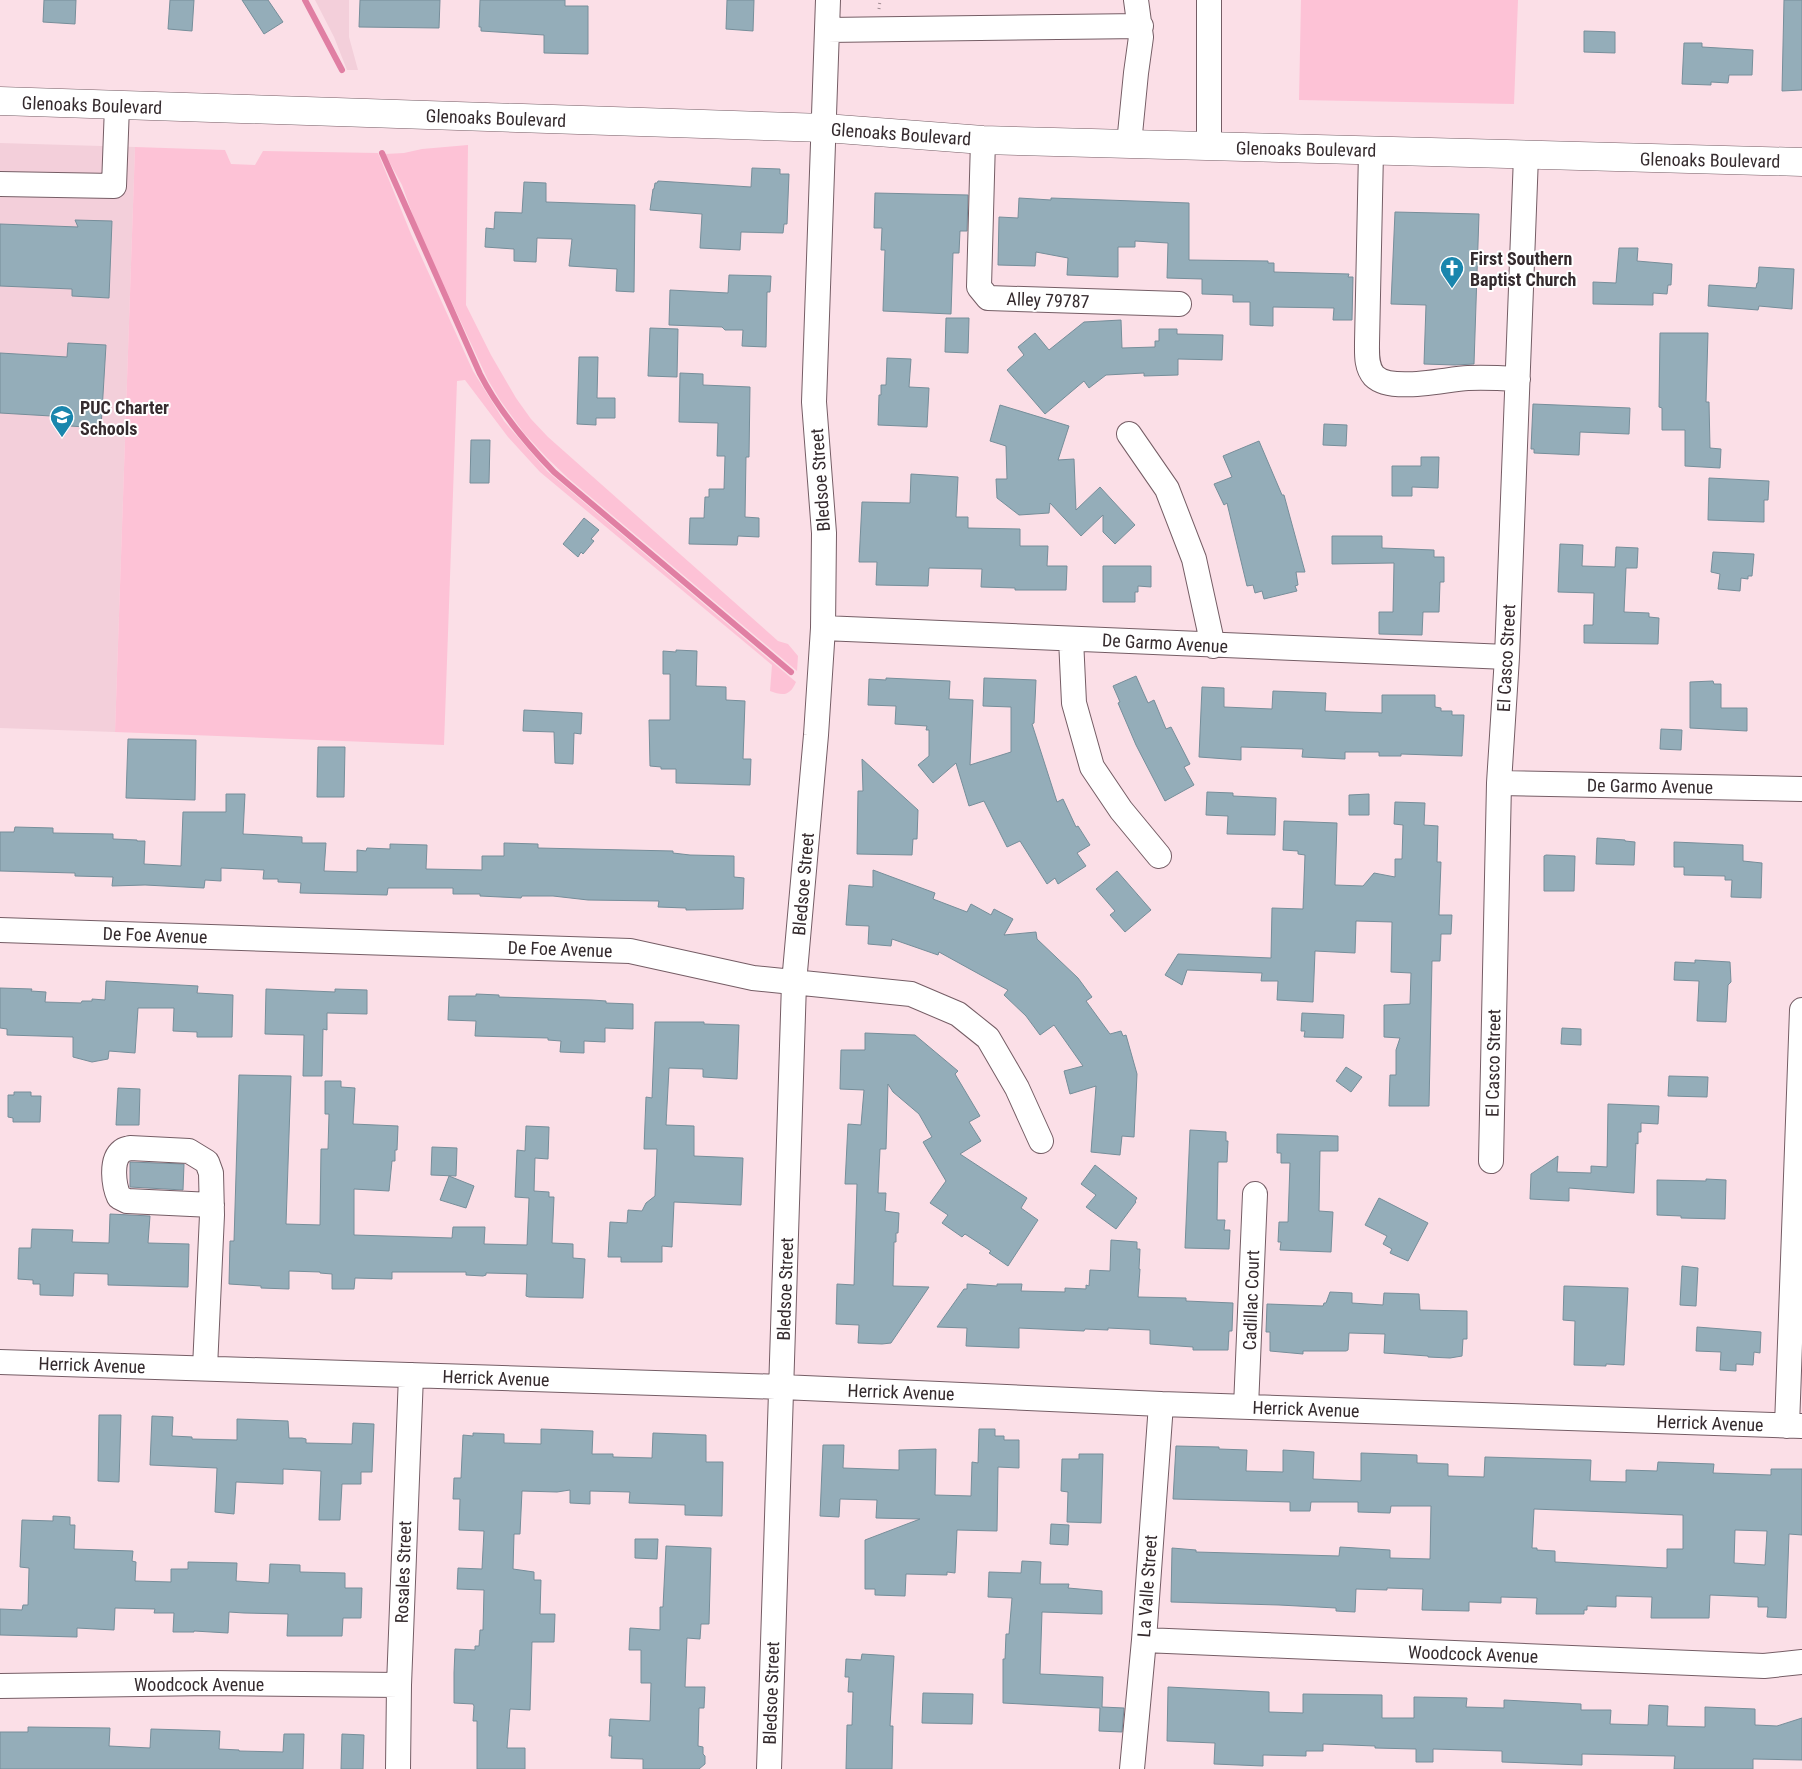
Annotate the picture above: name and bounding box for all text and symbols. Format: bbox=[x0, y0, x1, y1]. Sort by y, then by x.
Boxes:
street label: Glenoaks Boulevard bbox=[21, 92, 163, 118]
street label: Glenoaks Boulevard bbox=[425, 105, 567, 131]
street label: Glenoaks Boulevard bbox=[830, 119, 972, 149]
street label: Glenoaks Boulevard bbox=[1236, 137, 1376, 161]
street label: Glenoaks Boulevard bbox=[1640, 148, 1780, 172]
place label: First Southern Baptist Church bbox=[1470, 248, 1576, 290]
church icon: First Southern Baptist Church bbox=[1439, 255, 1465, 289]
street label: Alley 79787 bbox=[1006, 288, 1090, 312]
place label: PUC Charter Schools bbox=[80, 397, 169, 439]
school or university icon: PUC Charter Schools bbox=[49, 404, 75, 438]
street label: Bledsoe Street bbox=[806, 428, 834, 532]
street label: El Casco Street bbox=[1493, 604, 1519, 712]
street label: De Garmo Avenue bbox=[1101, 629, 1229, 657]
street label: De Garmo Avenue bbox=[1587, 774, 1713, 798]
street label: Bledsoe Street bbox=[788, 832, 818, 936]
street label: De Foe Avenue bbox=[102, 923, 208, 947]
street label: De Foe Avenue bbox=[507, 937, 613, 961]
street label: El Casco Street bbox=[1482, 1009, 1504, 1117]
street label: Bledsoe Street bbox=[773, 1237, 797, 1341]
street label: Cadillac Court bbox=[1239, 1249, 1263, 1351]
street label: Herrick Avenue bbox=[38, 1353, 146, 1377]
street label: Herrick Avenue bbox=[442, 1366, 550, 1390]
street label: Herrick Avenue bbox=[847, 1380, 955, 1404]
street label: Herrick Avenue bbox=[1252, 1397, 1360, 1421]
street label: Herrick Avenue bbox=[1656, 1411, 1764, 1435]
street label: Rosales Street bbox=[391, 1520, 415, 1624]
street label: La Valle Street bbox=[1133, 1534, 1161, 1638]
street label: Bledsoe Street bbox=[759, 1641, 783, 1745]
street label: Woodcock Avenue bbox=[1408, 1641, 1538, 1667]
street label: Woodcock Avenue bbox=[134, 1674, 264, 1695]

